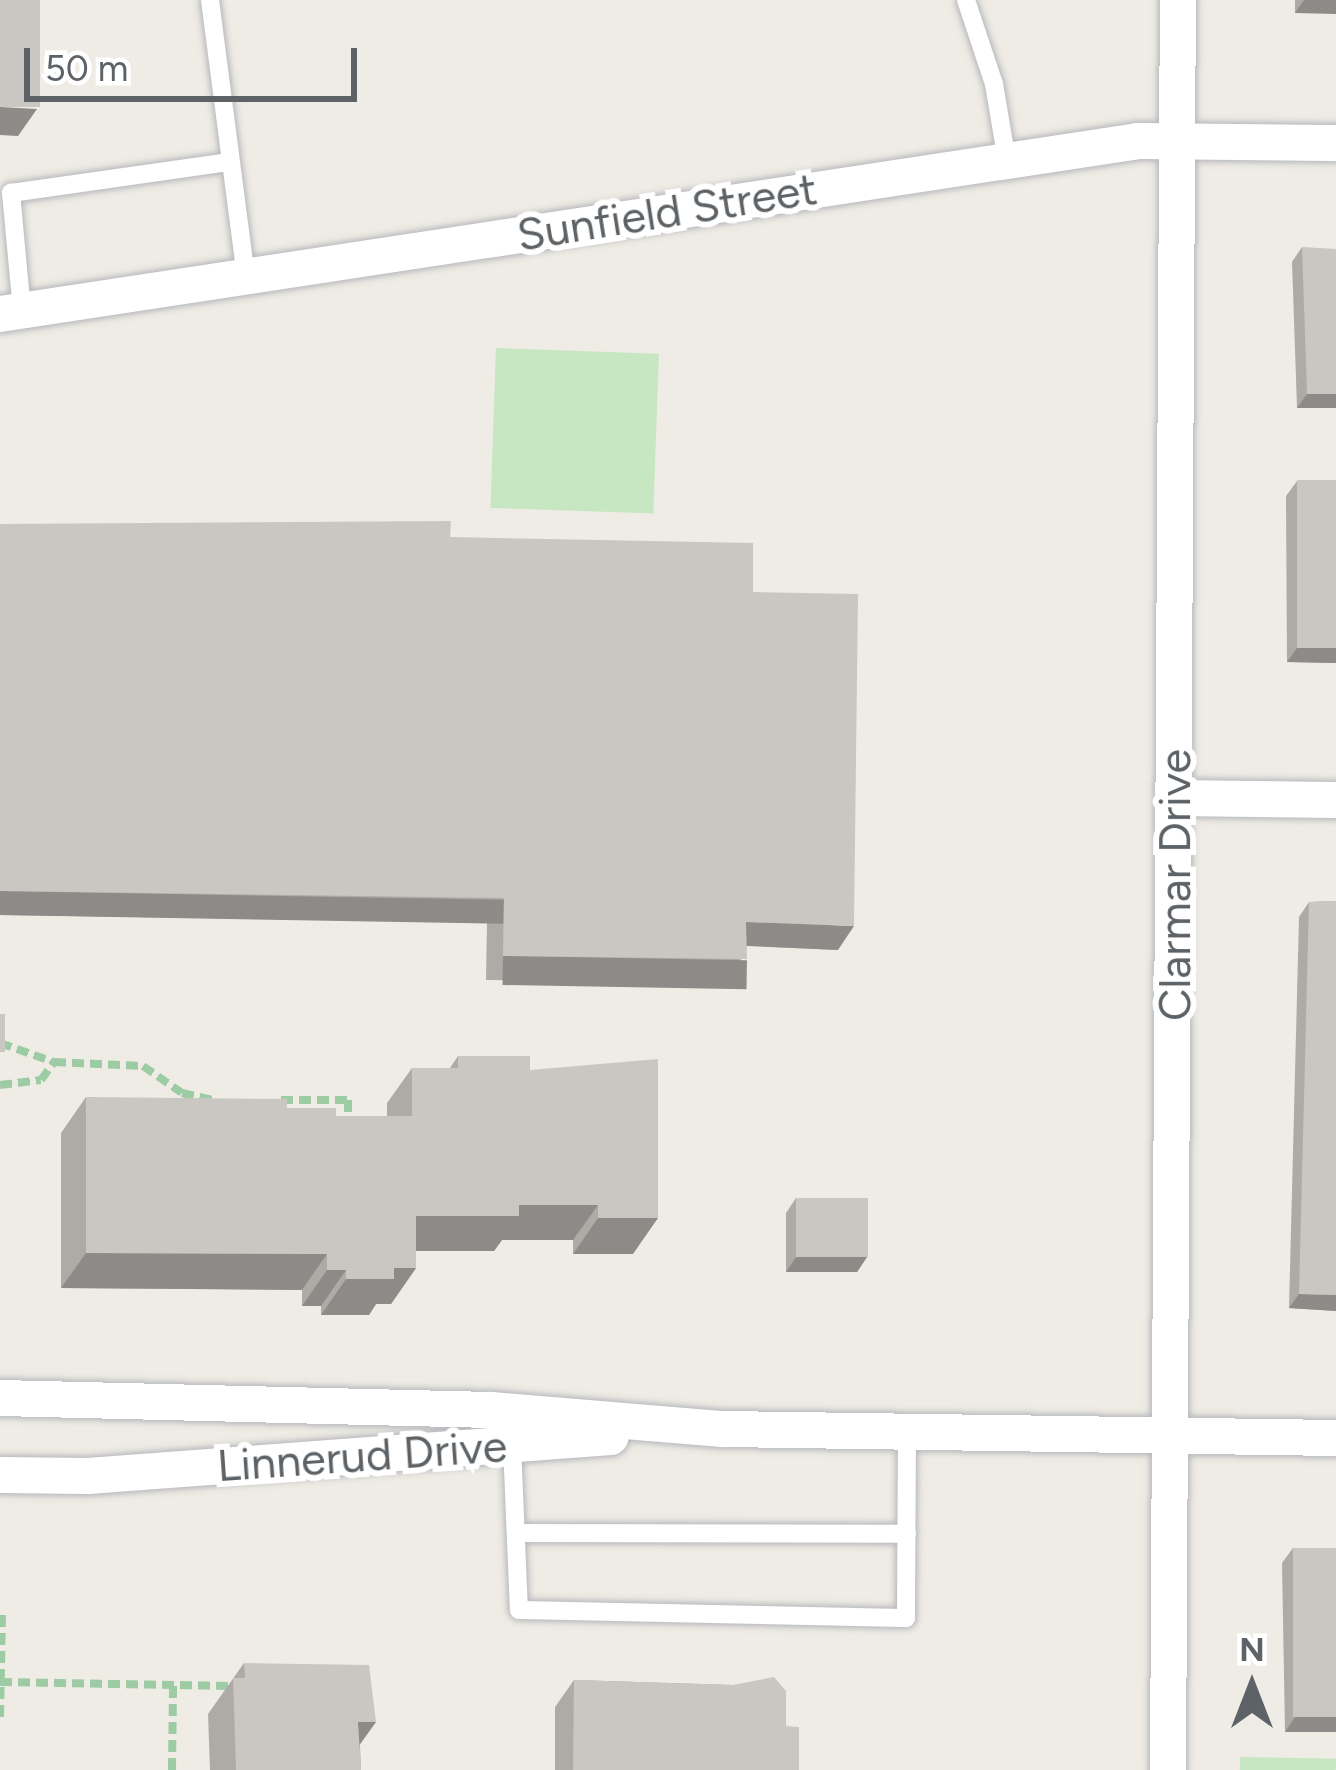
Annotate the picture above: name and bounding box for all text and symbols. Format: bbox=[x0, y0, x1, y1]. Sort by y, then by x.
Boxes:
scale bar bbox=[30, 24, 363, 98]
text: 50 m bbox=[45, 47, 128, 90]
street label: Sunfield Street bbox=[513, 162, 821, 262]
street label: Clarmar Drive bbox=[1148, 749, 1202, 1021]
street label: Linnerud Drive bbox=[215, 1419, 509, 1493]
north arrow bbox=[1192, 1626, 1312, 1746]
text: N bbox=[1239, 1630, 1265, 1669]

